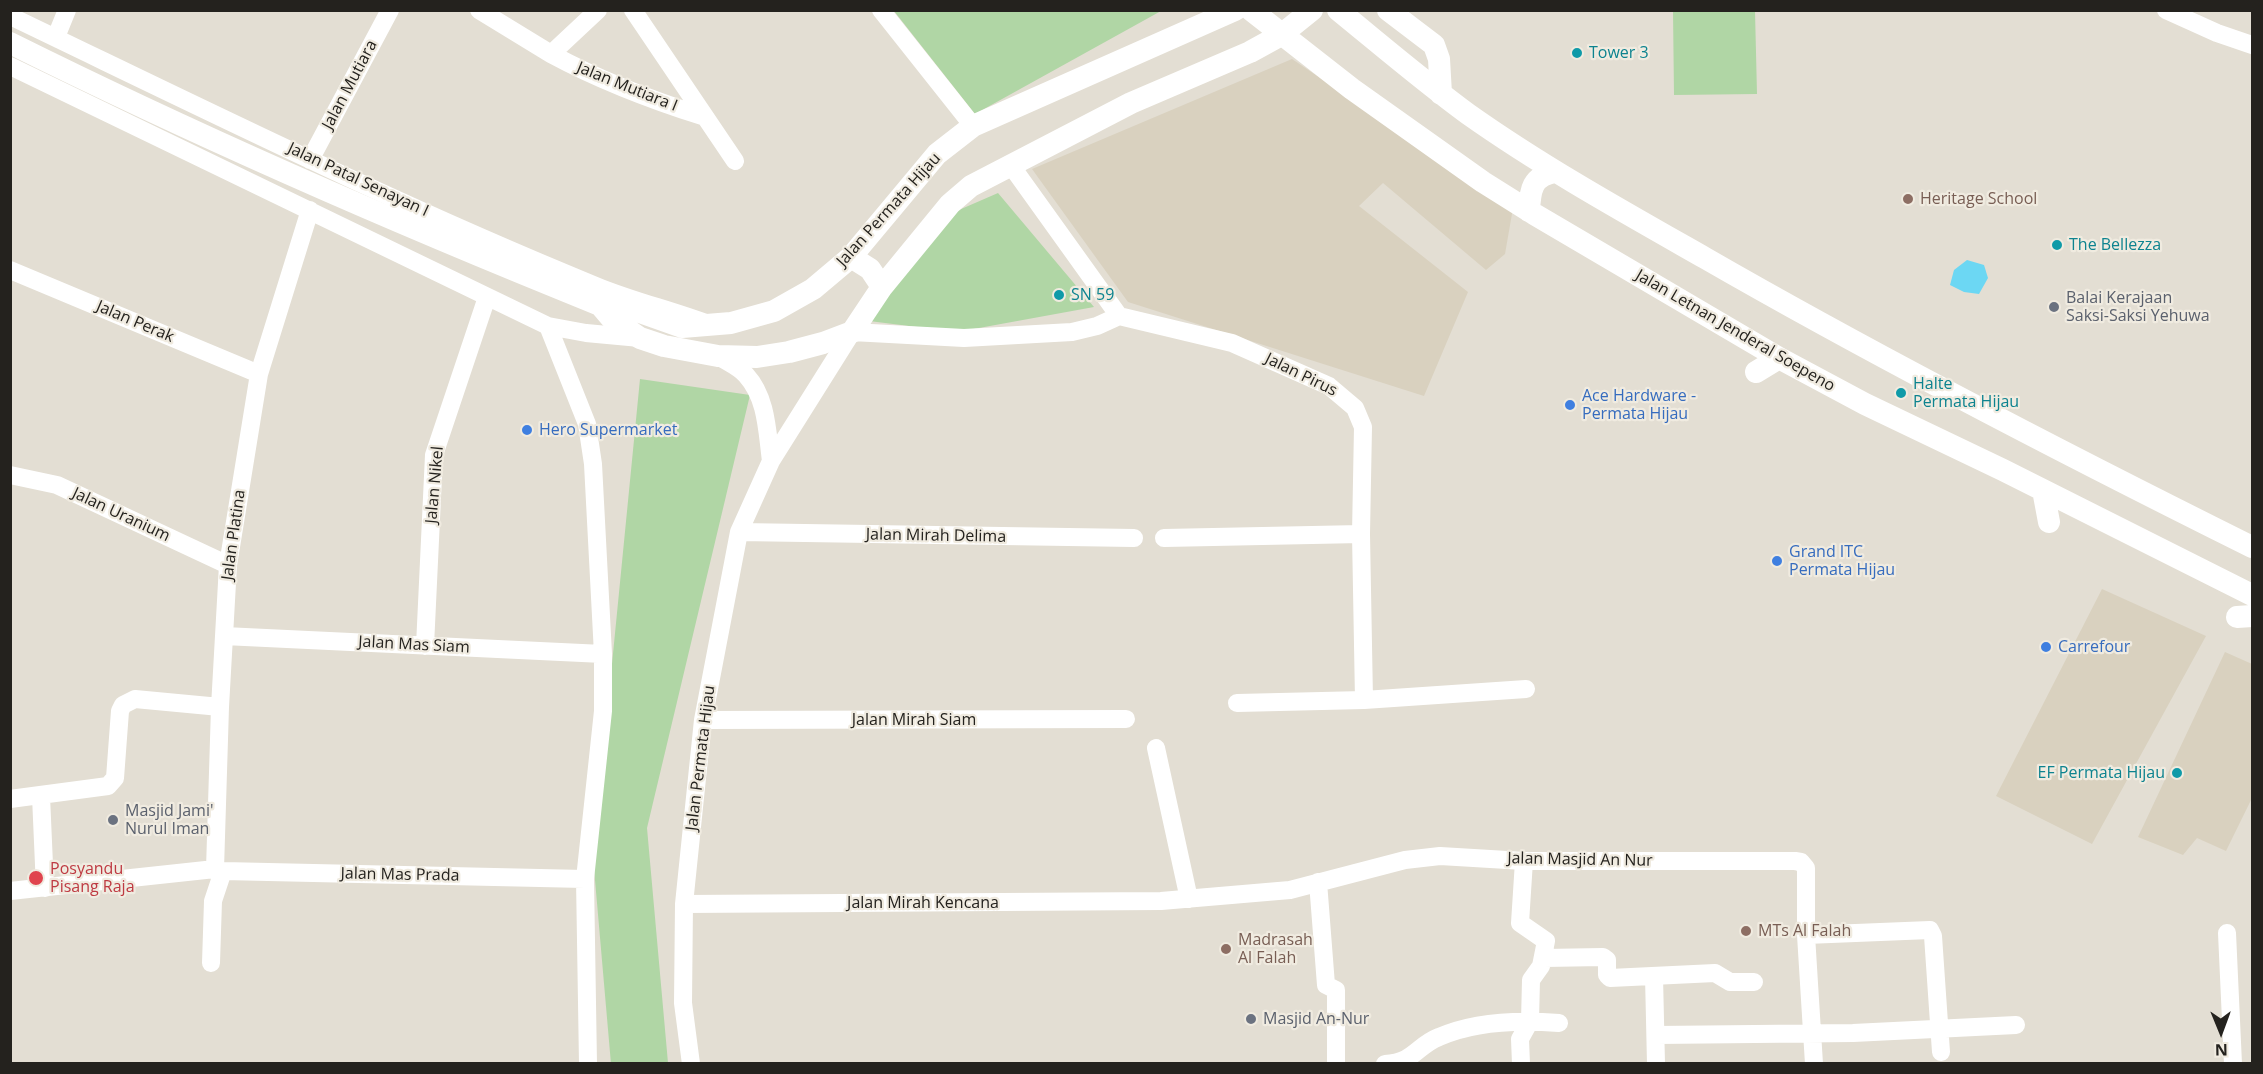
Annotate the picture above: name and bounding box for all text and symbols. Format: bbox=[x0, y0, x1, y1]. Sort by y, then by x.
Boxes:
street label: Jalan Mutiara bbox=[318, 37, 382, 133]
place label: Tower 3 bbox=[1589, 43, 1649, 63]
marker: Tower 3 bbox=[1570, 46, 1584, 60]
street label: Jalan Mutiara I bbox=[574, 58, 680, 116]
street label: Jalan Patal Senayan I bbox=[285, 139, 431, 221]
street label: Jalan Permata Hijau bbox=[833, 149, 945, 271]
place label: Heritage School bbox=[1920, 189, 2037, 209]
marker: Heritage School bbox=[1901, 192, 1915, 206]
place label: The Bellezza bbox=[2069, 235, 2161, 255]
marker: The Bellezza bbox=[2050, 238, 2064, 252]
street label: Jalan Letnan Jenderal Soepeno bbox=[1632, 266, 1838, 396]
place label: SN 59 bbox=[1071, 285, 1114, 305]
marker: SN 59 bbox=[1052, 288, 1066, 302]
place label: Balai Kerajaan Saksi-Saksi Yehuwa bbox=[2066, 288, 2210, 326]
street label: Jalan Perak bbox=[93, 297, 177, 347]
marker: Balai Kerajaan Saksi-Saksi Yehuwa bbox=[2047, 300, 2061, 314]
street label: Jalan Pirus bbox=[1262, 349, 1340, 401]
place label: Halte Permata Hijau bbox=[1913, 374, 2019, 412]
place label: Ace Hardware - Permata Hijau bbox=[1582, 386, 1696, 424]
marker: Halte Permata Hijau bbox=[1894, 386, 1908, 400]
marker: Ace Hardware - Permata Hijau bbox=[1563, 398, 1577, 412]
place label: Hero Supermarket bbox=[539, 420, 677, 440]
marker: Hero Supermarket bbox=[520, 423, 534, 437]
street label: Jalan Nikel bbox=[422, 446, 448, 524]
street label: Jalan Uranium bbox=[69, 484, 173, 546]
street label: Jalan Platina bbox=[218, 489, 250, 581]
street label: Jalan Mirah Delima bbox=[866, 525, 1006, 547]
place label: Grand ITC Permata Hijau bbox=[1789, 542, 1895, 580]
marker: Grand ITC Permata Hijau bbox=[1770, 554, 1784, 568]
street label: Jalan Mas Siam bbox=[358, 632, 470, 658]
place label: Carrefour bbox=[2058, 637, 2130, 657]
marker: Carrefour bbox=[2039, 640, 2053, 654]
street label: Jalan Permata Hijau bbox=[683, 684, 719, 832]
street label: Jalan Mirah Siam bbox=[852, 710, 976, 730]
place label: EF Permata Hijau bbox=[2038, 763, 2165, 783]
marker: EF Permata Hijau bbox=[2170, 766, 2184, 780]
place label: Masjid Jami' Nurul Iman bbox=[125, 801, 213, 839]
marker: Masjid Jami' Nurul Iman bbox=[106, 813, 120, 827]
street label: Jalan Masjid An Nur bbox=[1507, 849, 1653, 871]
place label: Posyandu Pisang Raja bbox=[50, 859, 135, 897]
street label: Jalan Mas Prada bbox=[340, 864, 460, 886]
marker: Posyandu Pisang Raja bbox=[27, 869, 45, 887]
street label: Jalan Mirah Kencana bbox=[847, 893, 999, 913]
place label: MTs Al Falah bbox=[1758, 921, 1851, 941]
marker: MTs Al Falah bbox=[1739, 924, 1753, 938]
place label: Madrasah Al Falah bbox=[1238, 930, 1313, 968]
marker: Madrasah Al Falah bbox=[1219, 942, 1233, 956]
north arrow bbox=[2191, 1002, 2251, 1062]
place label: Masjid An-Nur bbox=[1263, 1009, 1369, 1029]
marker: Masjid An-Nur bbox=[1244, 1012, 1258, 1026]
text: N bbox=[2215, 1039, 2228, 1061]

